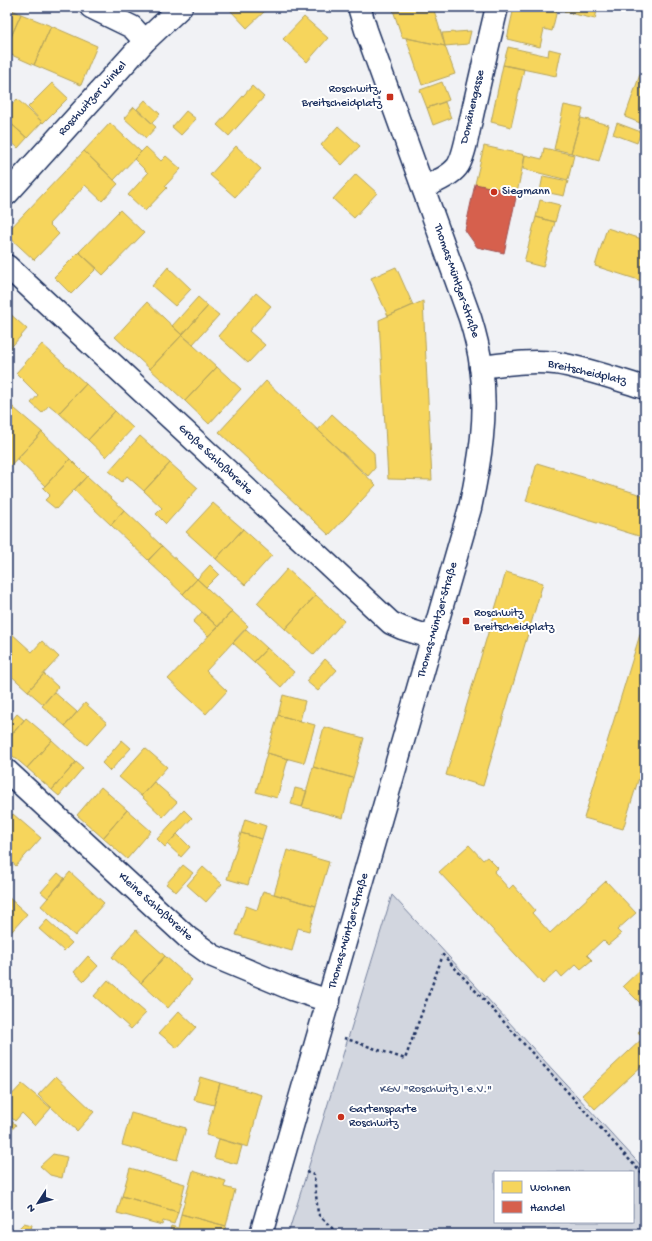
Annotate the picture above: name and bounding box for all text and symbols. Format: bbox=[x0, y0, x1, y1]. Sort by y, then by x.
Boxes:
street label: Roschwitzer Winkel bbox=[56, 59, 130, 139]
street label: Domänengasse bbox=[457, 68, 488, 146]
place label: Roschwitz, Breitscheidplatz bbox=[301, 83, 383, 111]
marker: Roschwitz, Breitscheidplatz bbox=[385, 92, 395, 102]
place label: Siegmann bbox=[502, 185, 550, 199]
marker: Siegmann bbox=[489, 187, 499, 197]
street label: Thomas-Müntzer-Straße bbox=[430, 221, 482, 341]
street label: Breitscheidplatz bbox=[545, 357, 628, 389]
street label: Große Schloßbreite bbox=[175, 422, 256, 499]
street label: Thomas-Müntzer-Straße bbox=[415, 560, 461, 680]
place label: Roschwitz Breitscheidplatz bbox=[473, 607, 555, 635]
marker: Roschwitz Breitscheidplatz bbox=[461, 616, 471, 626]
street label: Kleine Schloßbreite bbox=[115, 870, 196, 945]
street label: Thomas-Müntzer-Straße bbox=[326, 871, 372, 991]
park label: KGV "Roschwitz I e.V." bbox=[380, 1083, 492, 1097]
place label: Gartensparte Roschwitz bbox=[349, 1103, 417, 1131]
marker: Gartensparte Roschwitz bbox=[336, 1112, 346, 1122]
legend bbox=[494, 1171, 634, 1223]
text: Wohnen bbox=[530, 1182, 571, 1196]
north arrow bbox=[18, 1183, 58, 1223]
text: N bbox=[25, 1201, 38, 1214]
text: Handel bbox=[530, 1202, 565, 1216]

